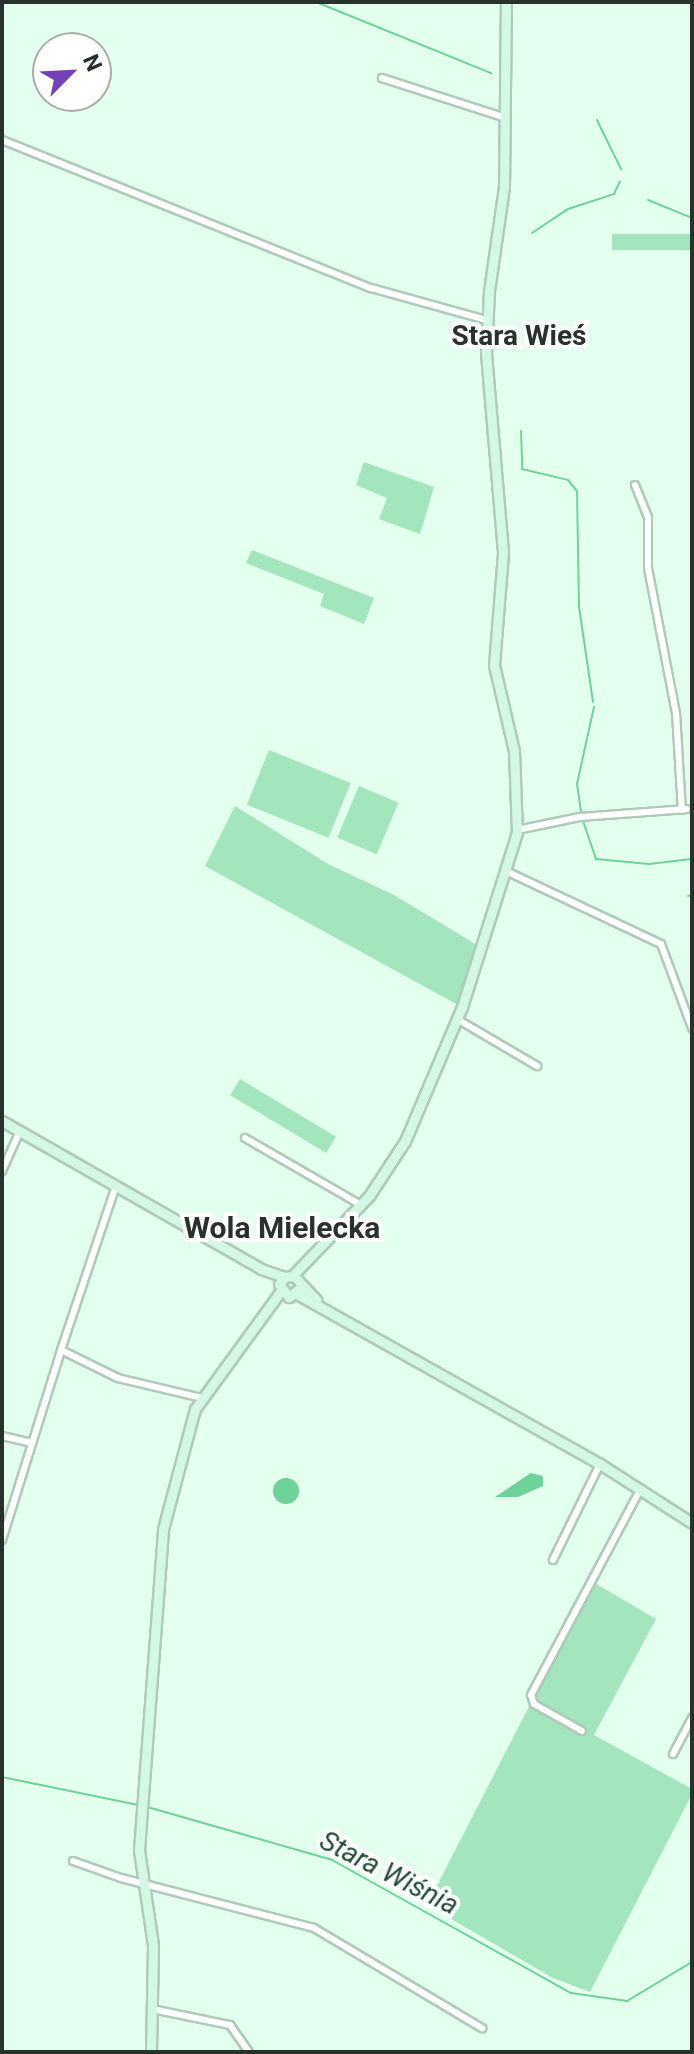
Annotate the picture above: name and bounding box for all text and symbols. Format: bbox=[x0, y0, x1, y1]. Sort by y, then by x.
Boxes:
north arrow bbox=[32, 32, 112, 112]
text: N bbox=[78, 51, 107, 75]
district label: Stara Wieś bbox=[452, 319, 586, 353]
district label: Wola Mielecka bbox=[184, 1210, 380, 1246]
water label: Stara Wiśnia bbox=[314, 1824, 464, 1922]

